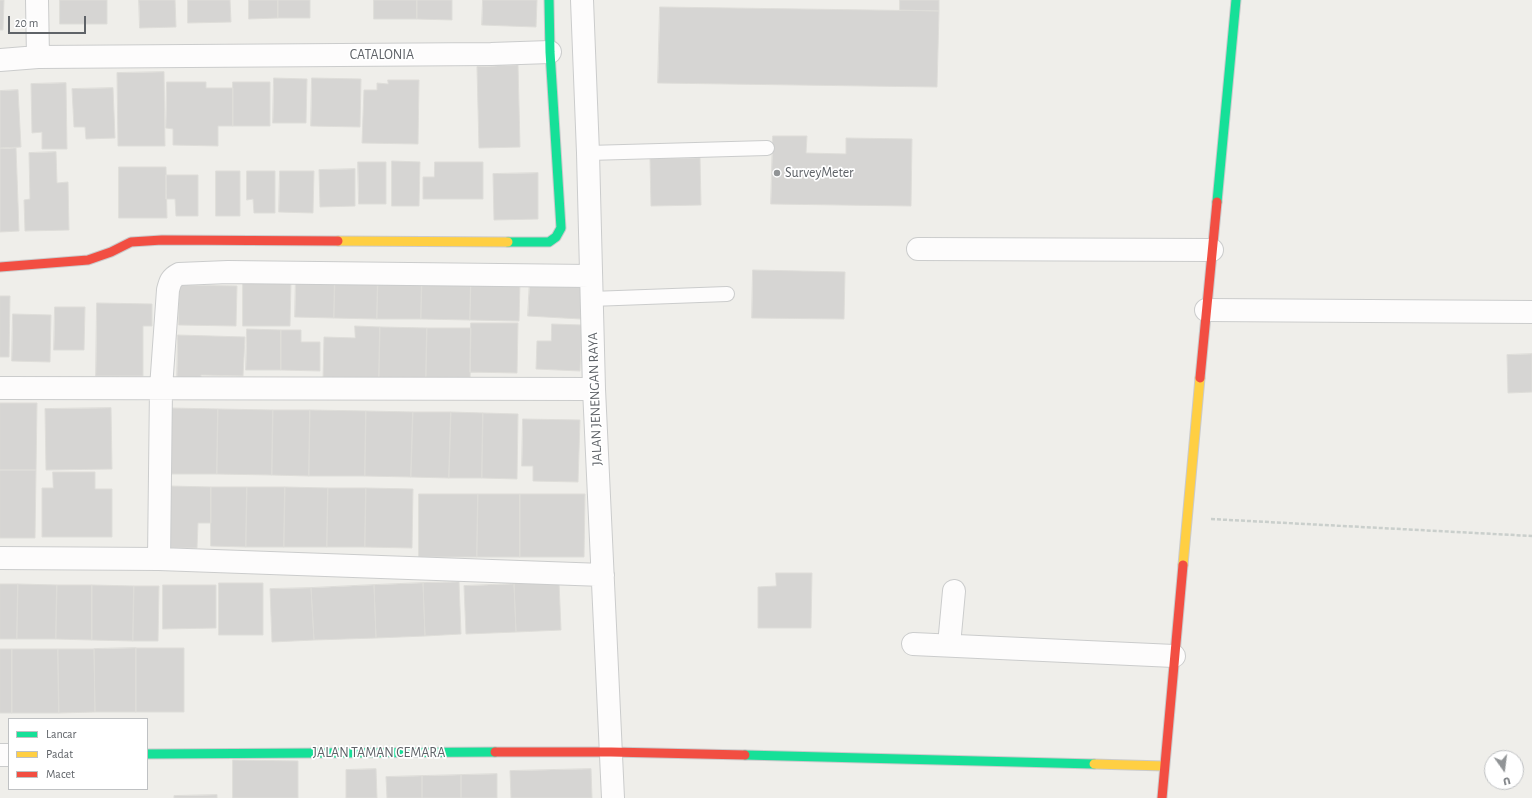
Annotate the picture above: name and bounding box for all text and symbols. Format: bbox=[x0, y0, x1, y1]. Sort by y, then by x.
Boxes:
scale bar bbox=[10, 8, 88, 34]
text: 20 m bbox=[15, 17, 38, 29]
street label: CATALONIA bbox=[350, 47, 414, 63]
place label: SurveyMeter bbox=[785, 165, 854, 181]
marker: SurveyMeter bbox=[772, 168, 782, 178]
street label: JALAN JENENGAN RAYA bbox=[584, 332, 606, 466]
legend bbox=[8, 718, 148, 790]
text: Lancar bbox=[46, 728, 76, 740]
street label: JALAN TAMAN CEMARA bbox=[313, 745, 445, 761]
text: Padat bbox=[46, 748, 73, 760]
north arrow bbox=[1484, 750, 1524, 790]
text: Macet bbox=[46, 768, 75, 780]
text: U bbox=[1502, 775, 1512, 787]

